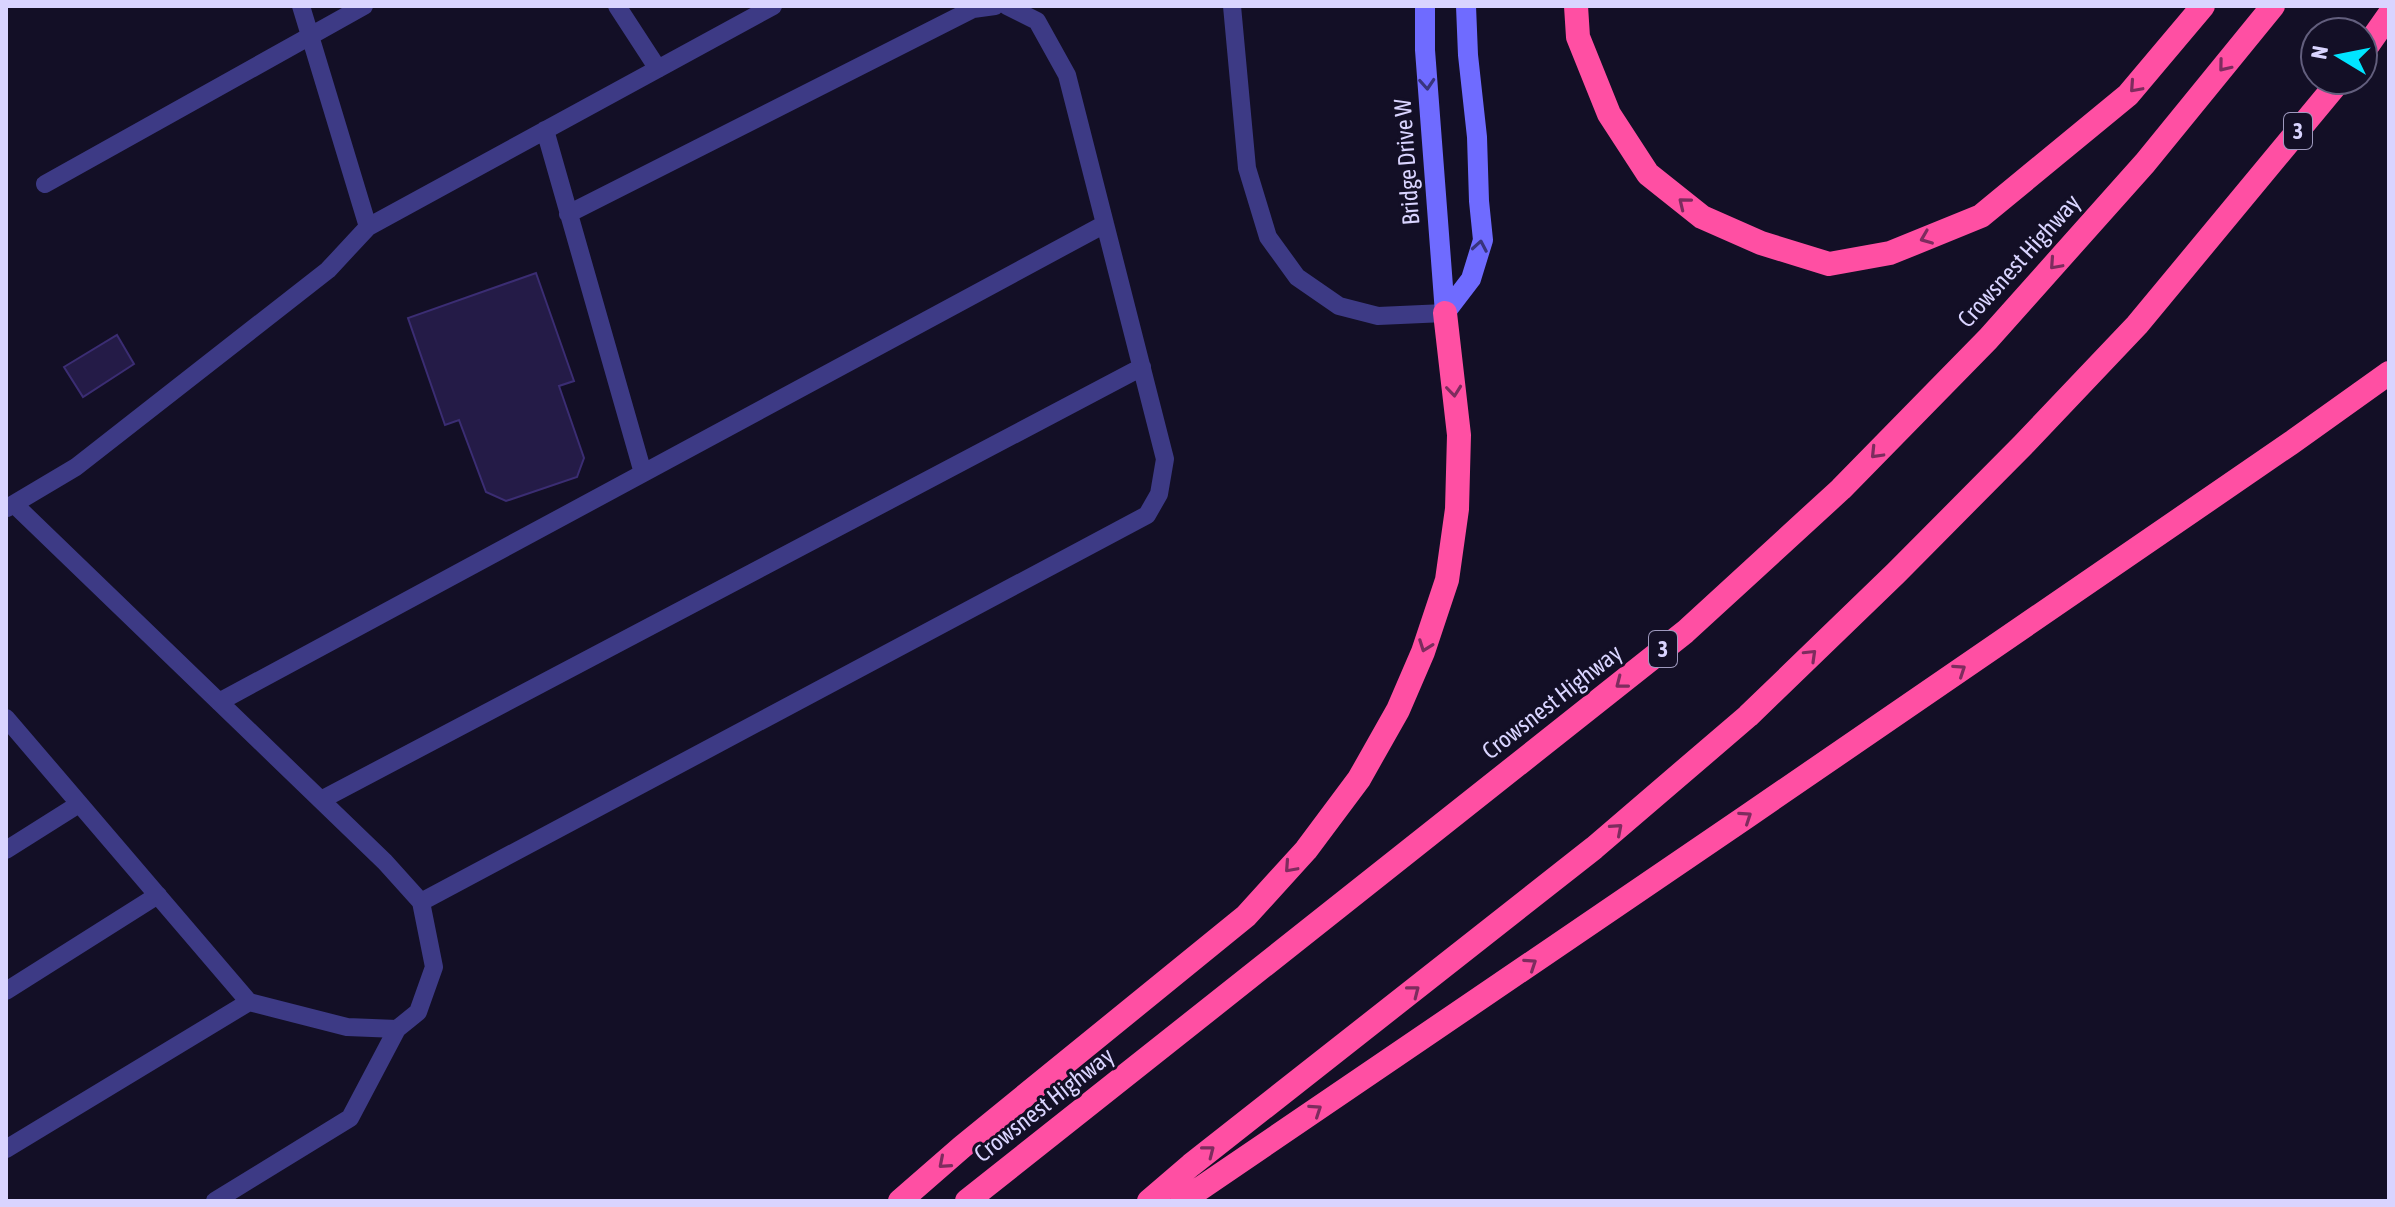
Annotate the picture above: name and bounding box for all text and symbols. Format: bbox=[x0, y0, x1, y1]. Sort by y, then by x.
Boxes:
north arrow bbox=[2299, 16, 2379, 96]
text: N bbox=[2305, 44, 2333, 61]
one-way arrow bbox=[2219, 57, 2234, 71]
one-way arrow bbox=[2130, 77, 2144, 92]
one-way arrow bbox=[1418, 78, 1435, 91]
street label: Bridge Drive W bbox=[1389, 97, 1424, 226]
road number: 3 bbox=[2284, 113, 2312, 149]
street label: Crowsnest Highway bbox=[1952, 189, 2085, 333]
one-way arrow bbox=[1678, 198, 1693, 212]
one-way arrow bbox=[1920, 229, 1934, 245]
one-way arrow bbox=[1471, 239, 1488, 252]
one-way arrow bbox=[2050, 254, 2064, 269]
one-way arrow bbox=[1445, 384, 1462, 398]
one-way arrow bbox=[1871, 444, 1886, 458]
road number: 3 bbox=[1649, 631, 1677, 667]
one-way arrow bbox=[1418, 638, 1434, 652]
street label: Crowsnest Highway bbox=[1477, 639, 1627, 764]
one-way arrow bbox=[1802, 650, 1816, 665]
one-way arrow bbox=[1952, 665, 1966, 680]
one-way arrow bbox=[1616, 673, 1630, 688]
one-way arrow bbox=[1737, 812, 1752, 827]
one-way arrow bbox=[1608, 824, 1622, 838]
one-way arrow bbox=[1285, 858, 1300, 872]
one-way arrow bbox=[1523, 958, 1537, 973]
one-way arrow bbox=[1405, 986, 1420, 1000]
street label: Crowsnest Highway bbox=[969, 1042, 1119, 1167]
one-way arrow bbox=[1308, 1105, 1322, 1120]
one-way arrow bbox=[1200, 1147, 1215, 1161]
one-way arrow bbox=[939, 1153, 954, 1167]

